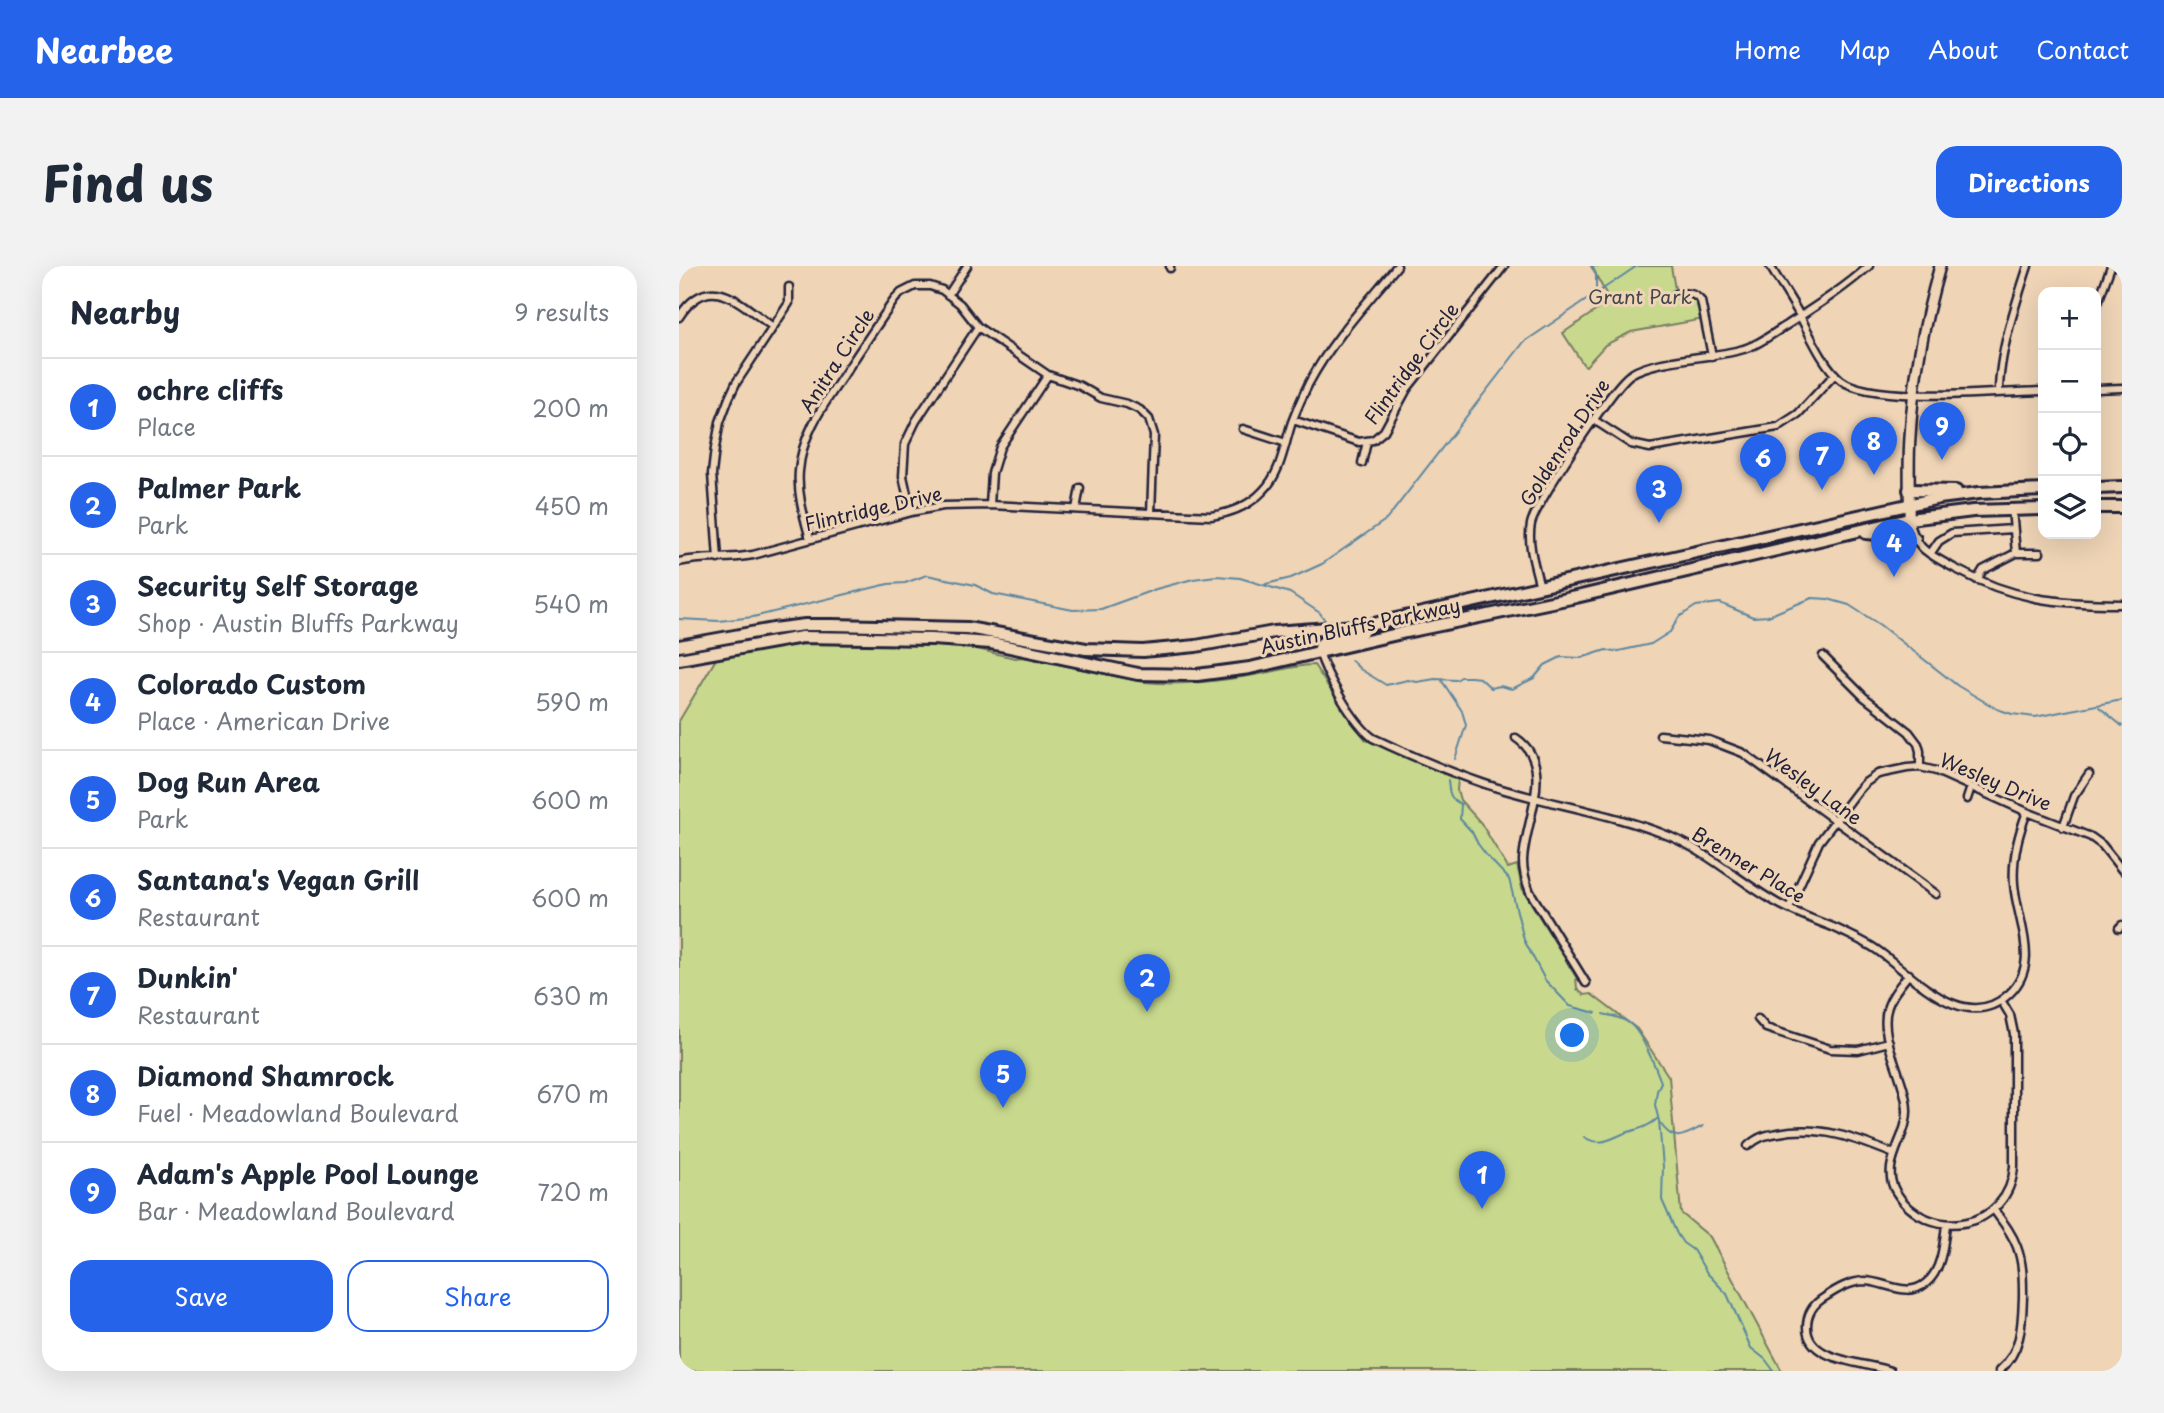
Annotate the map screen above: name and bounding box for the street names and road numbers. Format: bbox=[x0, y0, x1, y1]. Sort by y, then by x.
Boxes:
street label: Flintridge Circle bbox=[1357, 296, 1465, 430]
street label: Anitra Circle bbox=[792, 302, 880, 418]
street label: Goldenrod Drive bbox=[1512, 373, 1616, 511]
street label: Flintridge Drive bbox=[802, 479, 944, 537]
street label: Austin Bluffs Parkway bbox=[1257, 590, 1463, 660]
street label: Wesley Lane bbox=[1759, 741, 1869, 831]
street label: Wesley Drive bbox=[1936, 745, 2056, 817]
street label: Brenner Place bbox=[1687, 819, 1811, 909]

